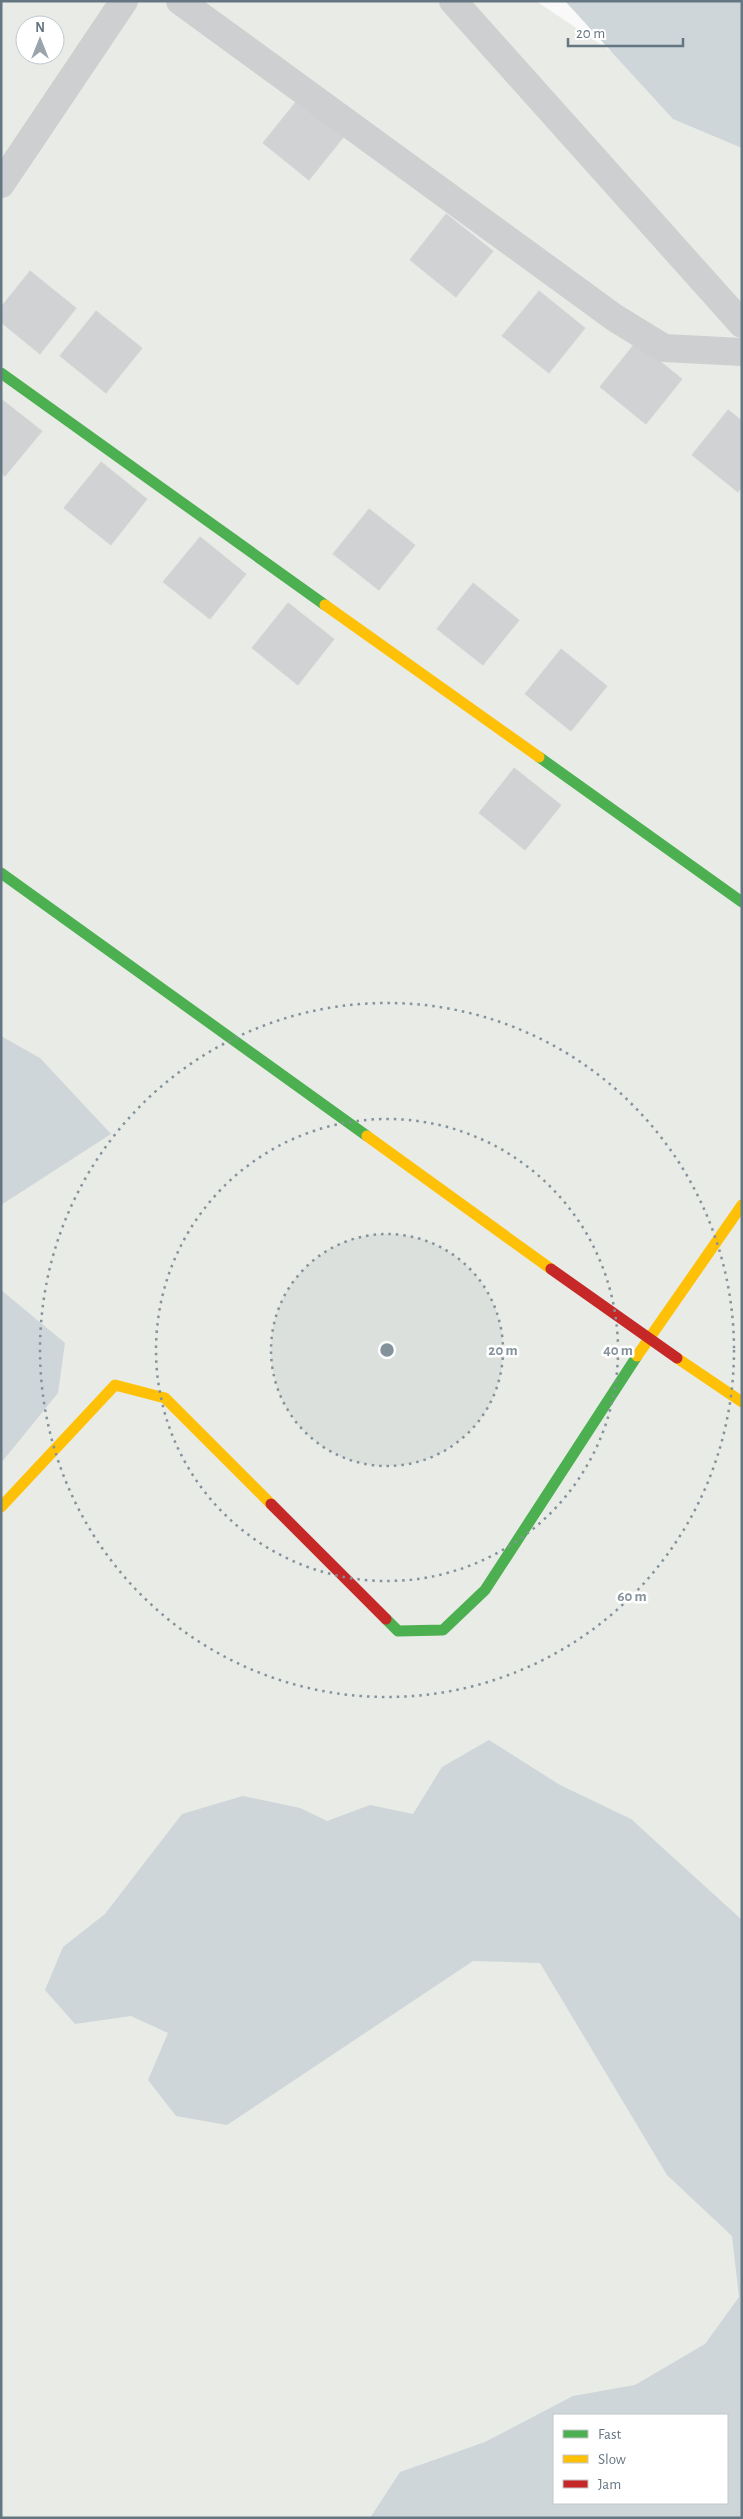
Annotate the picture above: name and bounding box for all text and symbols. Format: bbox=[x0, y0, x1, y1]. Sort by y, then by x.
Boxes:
north arrow bbox=[15, 15, 65, 65]
scale bar bbox=[568, 15, 683, 47]
text: N bbox=[35, 21, 45, 35]
text: 20 m bbox=[576, 26, 605, 41]
centre of rings bbox=[378, 1341, 396, 1359]
text: 20 m bbox=[488, 1343, 518, 1358]
text: 40 m bbox=[603, 1343, 633, 1358]
text: 60 m bbox=[617, 1589, 647, 1604]
legend bbox=[553, 2414, 728, 2504]
text: Fast bbox=[598, 2427, 622, 2442]
text: Slow bbox=[598, 2452, 626, 2467]
text: Jam bbox=[598, 2477, 621, 2492]

